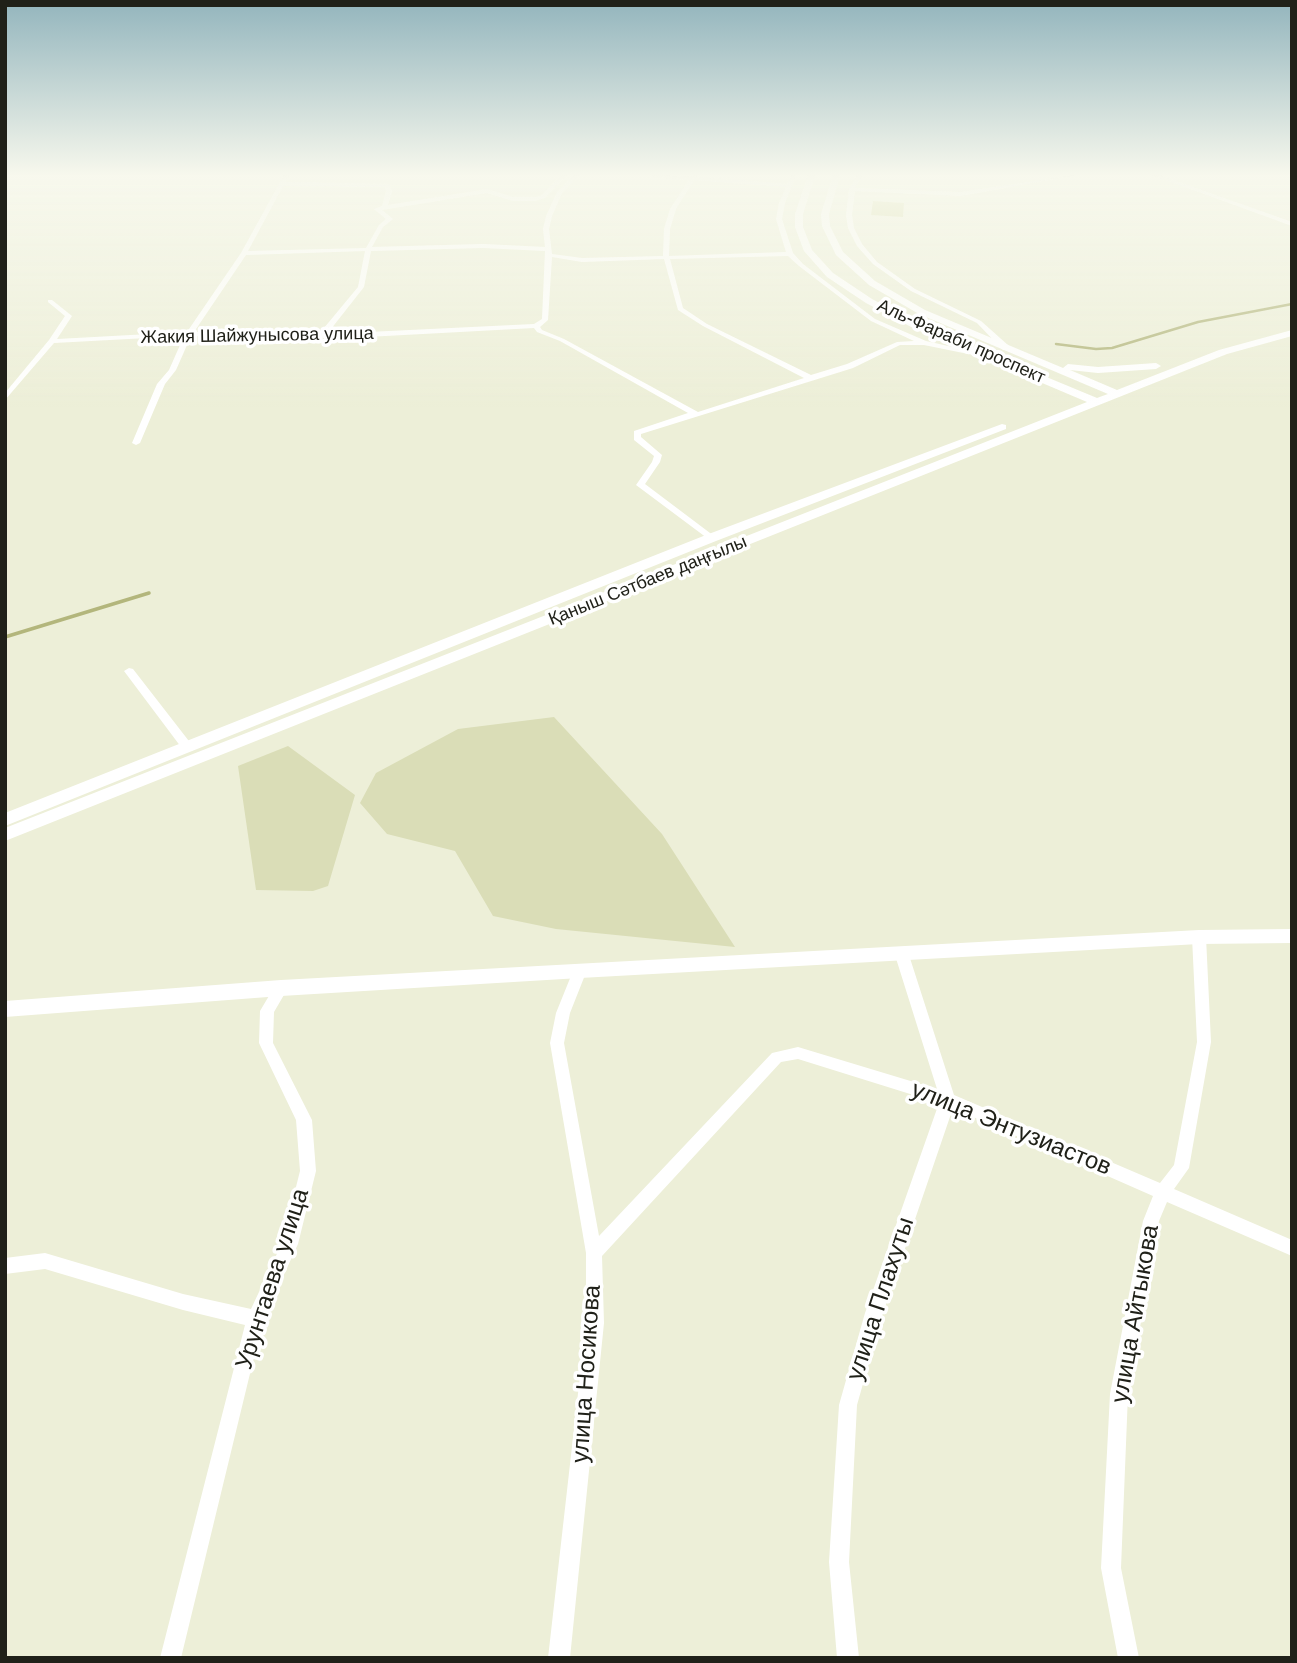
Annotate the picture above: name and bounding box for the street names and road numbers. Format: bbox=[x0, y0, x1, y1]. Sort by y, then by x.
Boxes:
street label: Аль-Фараби проспект bbox=[874, 295, 1048, 389]
street label: Жакия Шайжунысова улица bbox=[140, 323, 374, 349]
street label: Қаныш Сәтбаев даңғылы bbox=[546, 531, 750, 631]
street label: улица Энтузиастов bbox=[907, 1076, 1115, 1182]
street label: Урунтаева улица bbox=[230, 1185, 316, 1373]
street label: улица Плахуты bbox=[841, 1214, 921, 1384]
street label: улица Айтыкова bbox=[1106, 1223, 1166, 1405]
street label: улица Носикова bbox=[566, 1284, 608, 1464]

